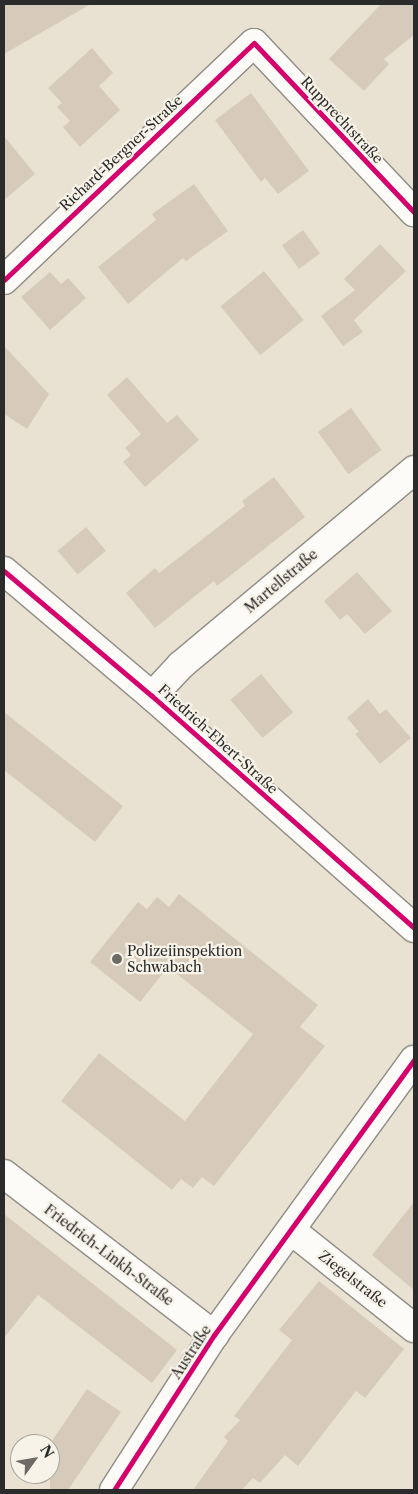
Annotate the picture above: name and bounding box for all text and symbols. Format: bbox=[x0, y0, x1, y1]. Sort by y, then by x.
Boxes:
street label: Rupprechtstraße bbox=[298, 73, 386, 167]
street label: Richard-Bergner-Straße bbox=[56, 92, 186, 214]
street label: Martellstraße bbox=[241, 546, 321, 616]
street label: Friedrich-Ebert-Straße bbox=[155, 681, 281, 797]
place label: Polizeiinspektion Schwabach bbox=[127, 943, 242, 976]
marker: Polizeiinspektion Schwabach bbox=[111, 953, 123, 965]
street label: Friedrich-Linkh-Straße bbox=[41, 1201, 177, 1309]
street label: Ziegelstraße bbox=[315, 1247, 391, 1311]
street label: Austraße bbox=[167, 1322, 215, 1382]
north arrow bbox=[10, 1434, 60, 1484]
text: N bbox=[36, 1442, 58, 1462]

